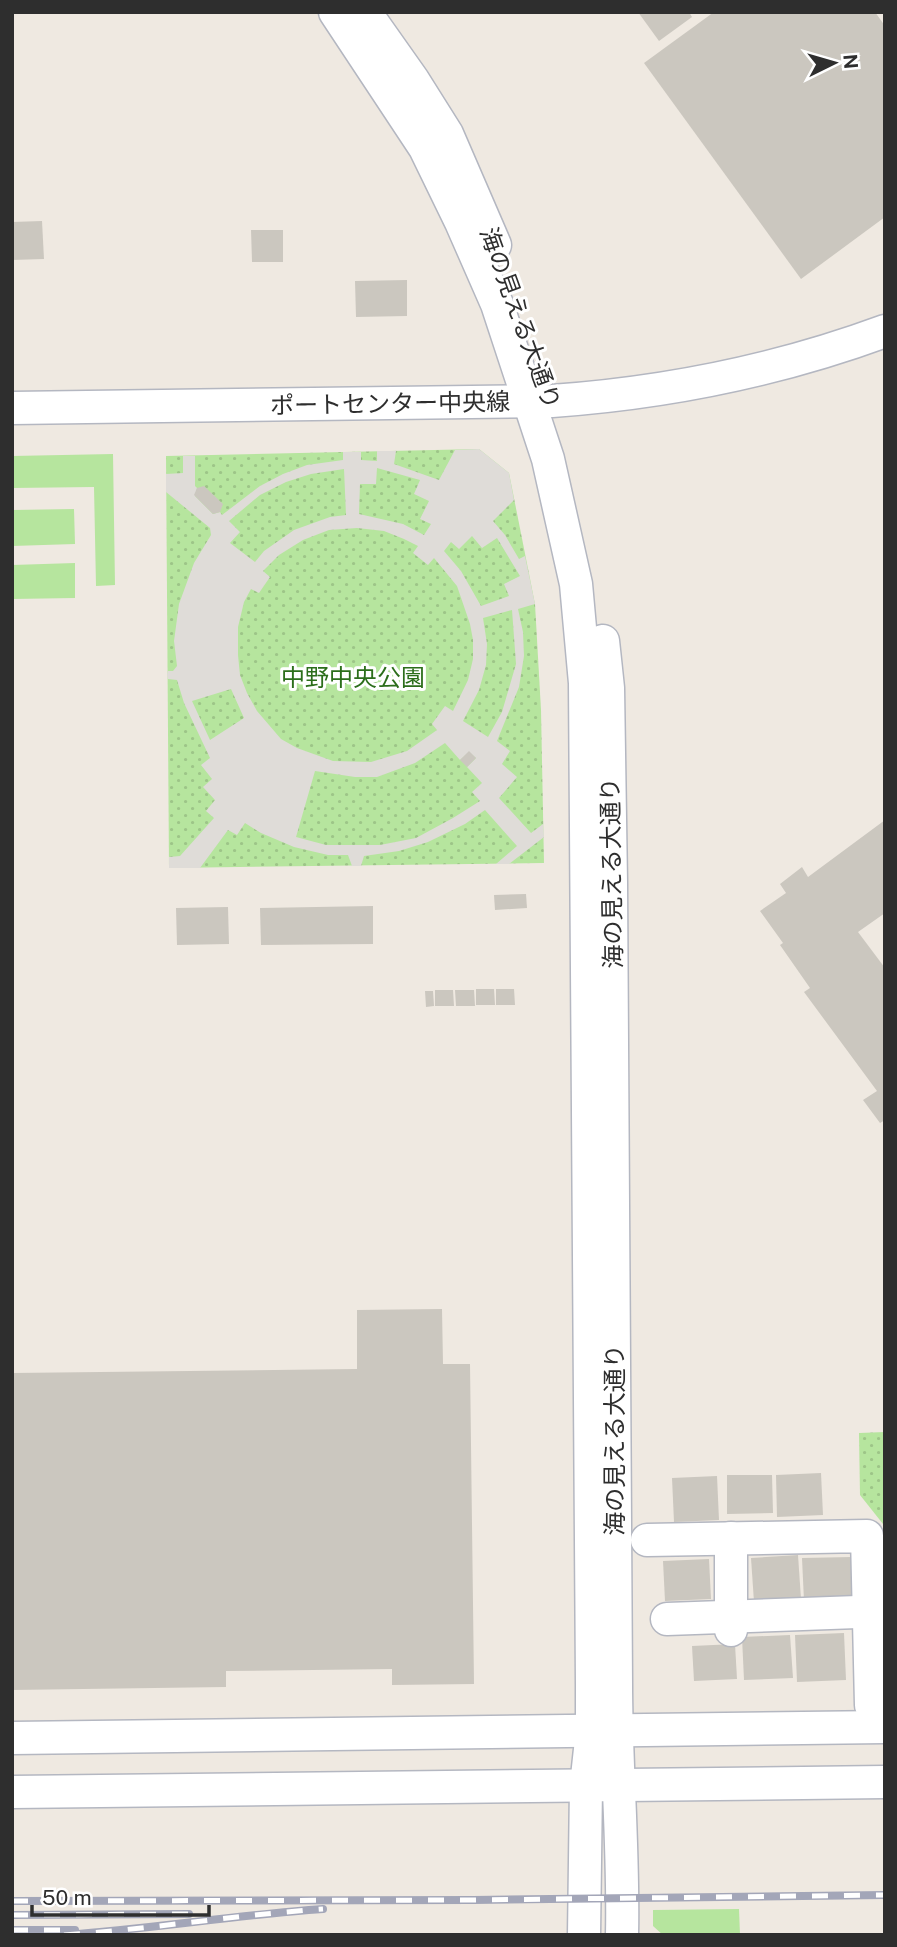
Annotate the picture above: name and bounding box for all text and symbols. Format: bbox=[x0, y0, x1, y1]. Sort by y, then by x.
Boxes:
north arrow bbox=[799, 28, 869, 98]
text: N bbox=[839, 53, 863, 70]
street label: 海の見える大通り bbox=[475, 223, 567, 413]
street label: ポートセンター中央線 bbox=[270, 387, 510, 419]
park label: 中野中央公園 bbox=[281, 663, 425, 691]
street label: 海の見える大通り bbox=[595, 777, 627, 969]
street label: 海の見える大通り bbox=[600, 1344, 628, 1536]
scale bar bbox=[32, 1874, 208, 1918]
text: 50 m bbox=[42, 1885, 92, 1910]

